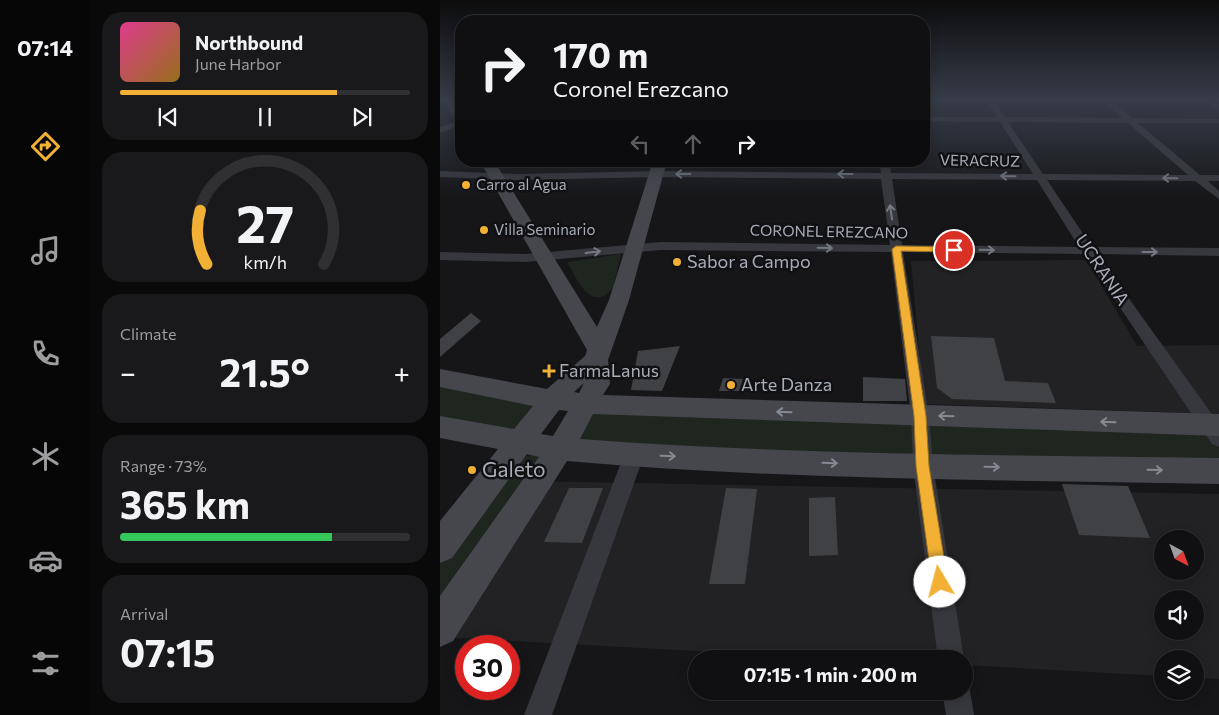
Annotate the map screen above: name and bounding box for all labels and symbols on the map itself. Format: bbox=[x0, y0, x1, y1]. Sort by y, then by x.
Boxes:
street label: VERACRUZ bbox=[940, 150, 1020, 170]
one-way arrow bbox=[675, 169, 692, 179]
one-way arrow bbox=[838, 169, 854, 179]
one-way arrow bbox=[1000, 171, 1016, 181]
one-way arrow bbox=[1163, 173, 1179, 183]
place label: Carro al Agua bbox=[476, 175, 567, 193]
marker: Carro al Agua bbox=[460, 179, 472, 191]
one-way arrow bbox=[886, 204, 896, 220]
place label: Villa Seminario bbox=[494, 220, 595, 238]
street label: CORONEL EREZCANO bbox=[750, 221, 908, 241]
marker: Villa Seminario bbox=[478, 224, 490, 236]
pin bbox=[933, 229, 975, 271]
street label: UCRANIA bbox=[1071, 230, 1135, 309]
one-way arrow bbox=[816, 243, 832, 253]
one-way arrow bbox=[978, 245, 995, 255]
one-way arrow bbox=[584, 247, 600, 257]
one-way arrow bbox=[1141, 247, 1157, 257]
place label: Sabor a Campo bbox=[687, 250, 811, 272]
marker: Sabor a Campo bbox=[671, 256, 683, 268]
place label: FarmaLanus bbox=[559, 359, 659, 381]
marker: FarmaLanus bbox=[543, 365, 555, 377]
place label: Arte Danza bbox=[741, 373, 832, 395]
marker: Arte Danza bbox=[725, 379, 737, 391]
one-way arrow bbox=[776, 407, 792, 416]
one-way arrow bbox=[938, 412, 954, 421]
one-way arrow bbox=[1101, 417, 1117, 427]
one-way arrow bbox=[659, 451, 675, 461]
place label: Galeto bbox=[482, 456, 546, 481]
one-way arrow bbox=[822, 458, 838, 467]
one-way arrow bbox=[984, 463, 1000, 472]
marker: Galeto bbox=[466, 464, 478, 476]
one-way arrow bbox=[1146, 465, 1163, 475]
north arrow bbox=[1154, 530, 1204, 580]
position arrow bbox=[913, 555, 965, 607]
speed limit sign: 30 bbox=[455, 635, 520, 700]

